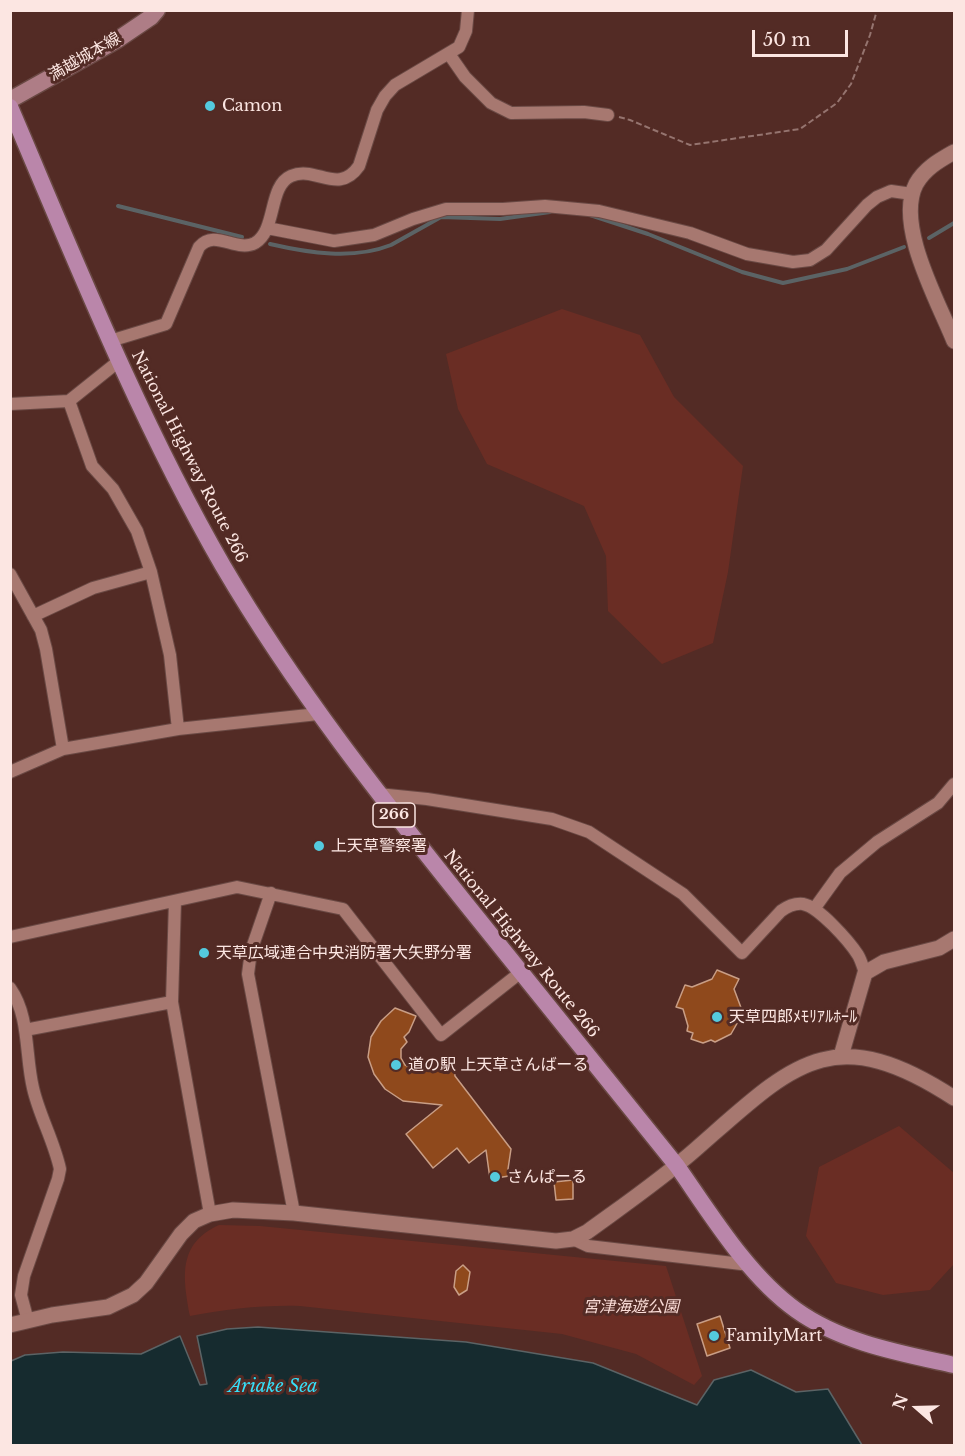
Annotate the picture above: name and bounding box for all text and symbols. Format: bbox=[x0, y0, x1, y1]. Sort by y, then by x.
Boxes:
scale bar bbox=[755, 18, 851, 56]
street label: 満越城本線 bbox=[46, 29, 124, 85]
text: 50 m bbox=[763, 29, 811, 51]
place label: Camon bbox=[222, 96, 282, 116]
marker: Camon bbox=[203, 99, 217, 113]
street label: National Highway Route 266 bbox=[127, 348, 251, 566]
road number: 266 bbox=[373, 803, 415, 827]
place label: 上天草警察署 bbox=[331, 836, 427, 856]
marker: 上天草警察署 bbox=[312, 839, 326, 853]
street label: National Highway Route 266 bbox=[439, 846, 603, 1042]
place label: 天草広域連合中央消防署大矢野分署 bbox=[216, 943, 472, 963]
marker: 天草広域連合中央消防署大矢野分署 bbox=[197, 946, 211, 960]
place label: 天草四郎ﾒﾓﾘｱﾙﾎｰﾙ bbox=[729, 1007, 857, 1027]
marker: 天草四郎ﾒﾓﾘｱﾙﾎｰﾙ bbox=[710, 1010, 724, 1024]
place label: 道の駅 上天草さんばーる bbox=[408, 1055, 589, 1075]
marker: 道の駅 上天草さんばーる bbox=[389, 1058, 403, 1072]
place label: さんぱーる bbox=[507, 1167, 587, 1187]
marker: さんぱーる bbox=[488, 1170, 502, 1184]
park label: 宮津海遊公園 bbox=[583, 1297, 679, 1317]
place label: FamilyMart bbox=[726, 1326, 822, 1346]
marker: FamilyMart bbox=[707, 1329, 721, 1343]
water label: Ariake Sea bbox=[228, 1376, 318, 1398]
north arrow bbox=[887, 1378, 947, 1438]
text: N bbox=[888, 1391, 912, 1412]

